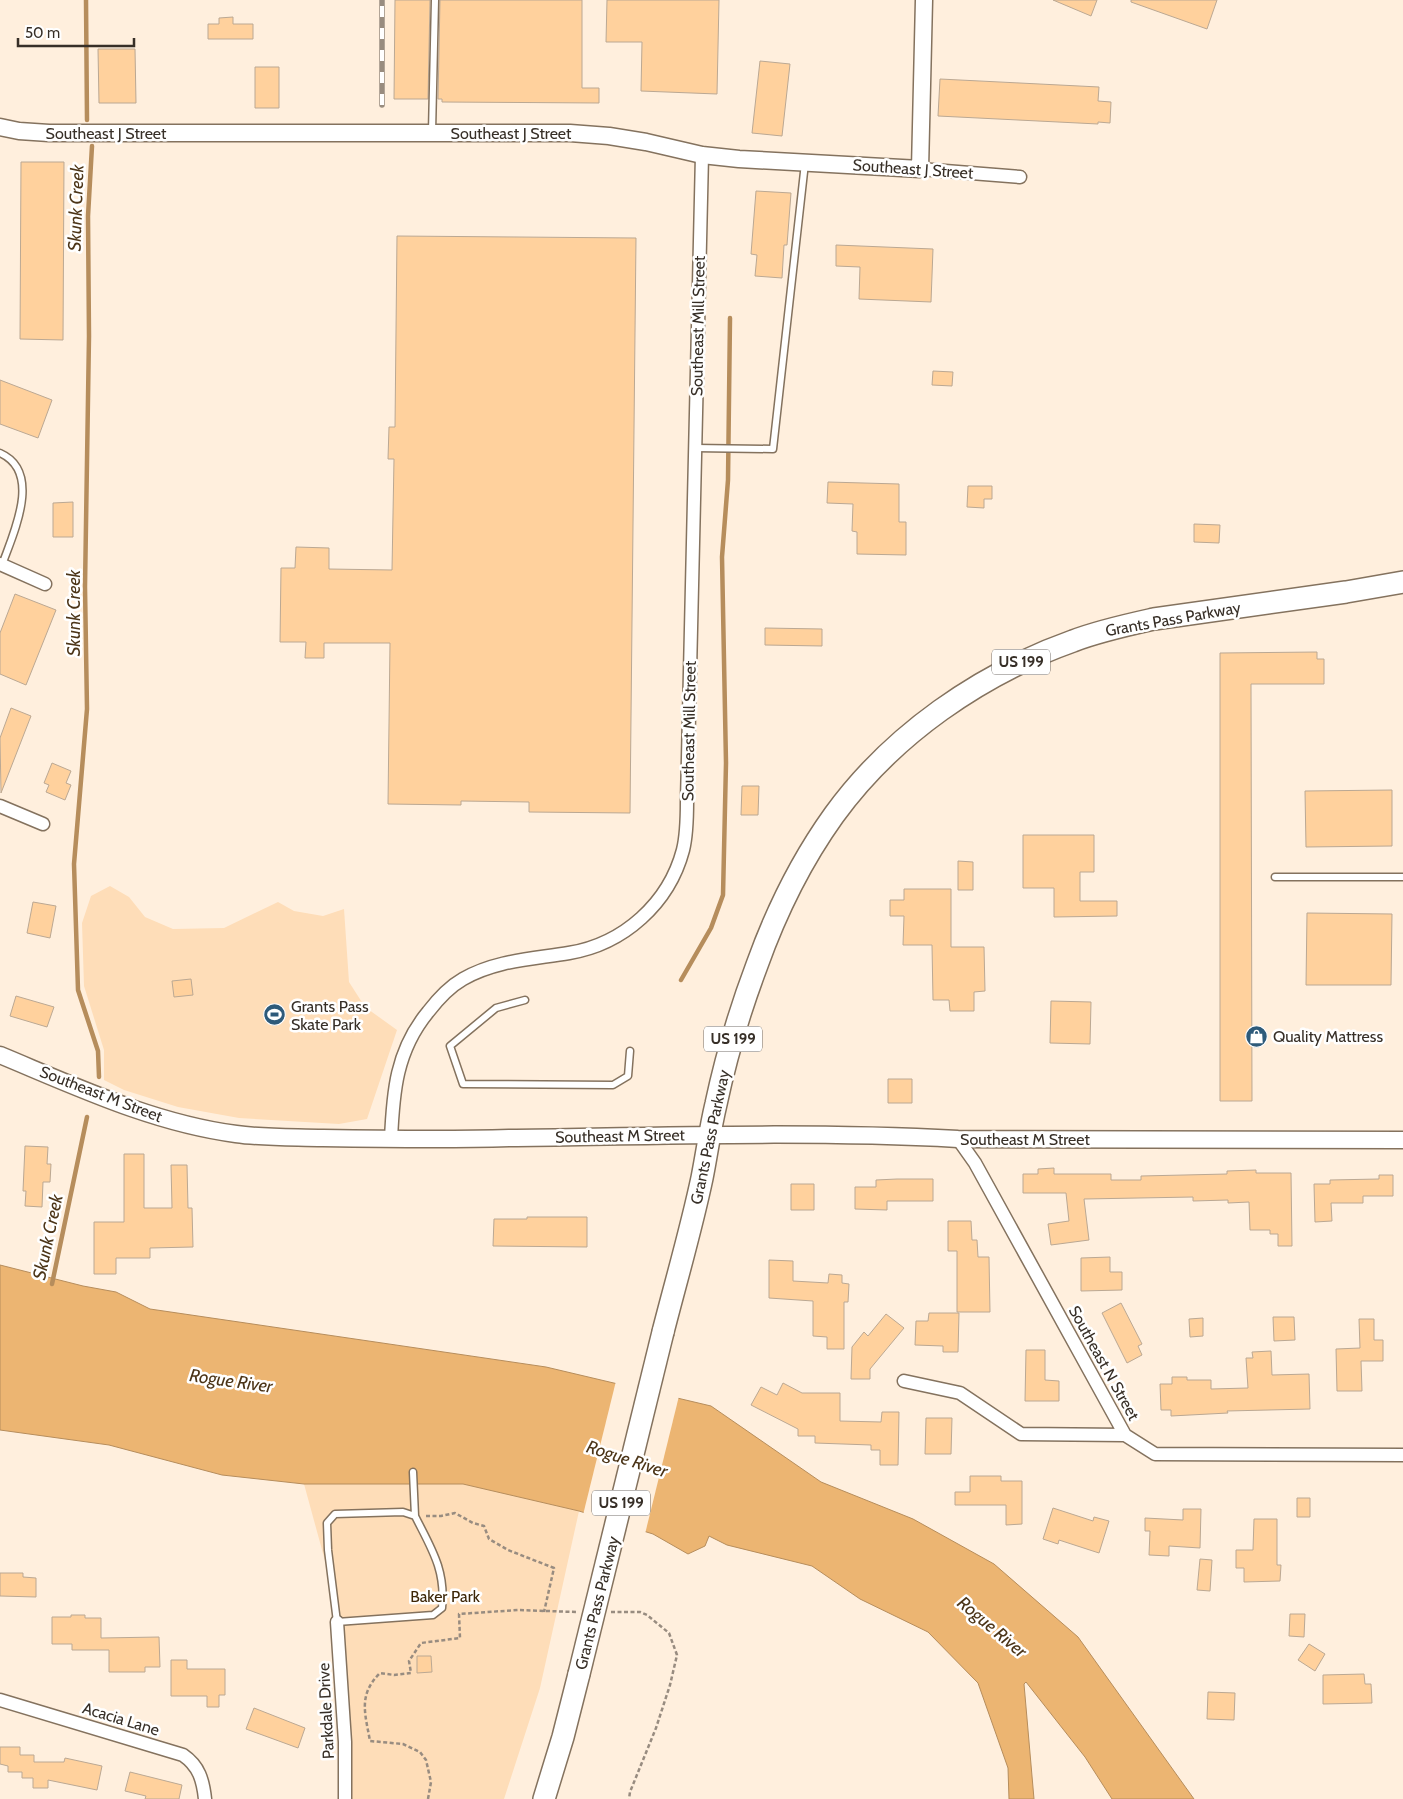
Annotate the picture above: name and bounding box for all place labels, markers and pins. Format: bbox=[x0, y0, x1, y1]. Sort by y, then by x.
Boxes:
place label: Grants Pass Skate Park bbox=[291, 997, 369, 1034]
sports icon: Grants Pass Skate Park bbox=[263, 1003, 287, 1027]
shop icon: Quality Mattress bbox=[1245, 1024, 1269, 1048]
place label: Quality Mattress bbox=[1273, 1027, 1383, 1046]

